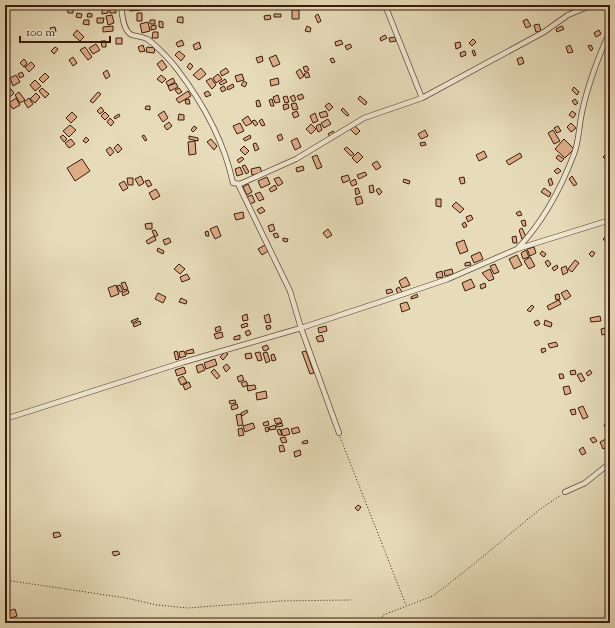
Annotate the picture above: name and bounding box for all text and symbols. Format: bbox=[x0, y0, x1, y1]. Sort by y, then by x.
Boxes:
scale bar bbox=[20, 18, 110, 44]
text: 100 m bbox=[26, 24, 55, 42]

